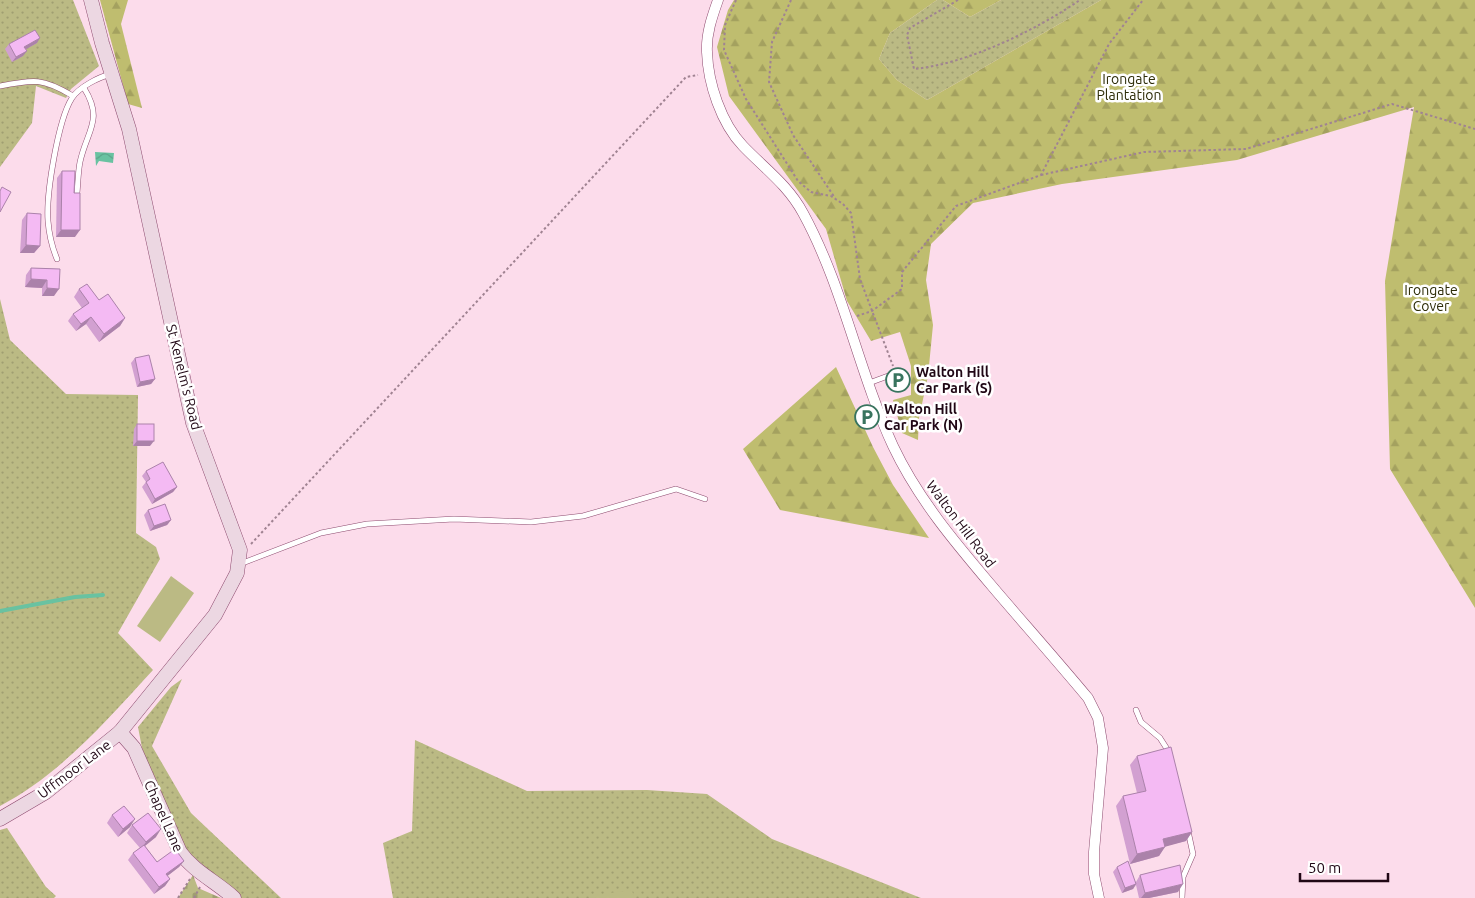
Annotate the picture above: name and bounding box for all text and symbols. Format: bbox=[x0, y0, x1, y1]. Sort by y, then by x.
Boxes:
park label: Irongate Plantation bbox=[1096, 71, 1162, 103]
park label: Irongate Cover bbox=[1404, 282, 1458, 314]
street label: St Kenelm's Road bbox=[163, 323, 205, 431]
place label: Walton Hill Car Park (S) bbox=[916, 364, 992, 396]
parking icon: Walton Hill Car Park (S) bbox=[885, 367, 911, 393]
place label: Walton Hill Car Park (N) bbox=[884, 401, 963, 433]
parking icon: Walton Hill Car Park (N) bbox=[854, 404, 880, 430]
street label: Walton Hill Road bbox=[923, 478, 999, 570]
street label: Uffmoor Lane bbox=[34, 736, 114, 802]
street label: Chapel Lane bbox=[141, 778, 187, 854]
scale bar bbox=[1300, 850, 1388, 882]
text: 50 m bbox=[1308, 859, 1341, 876]

